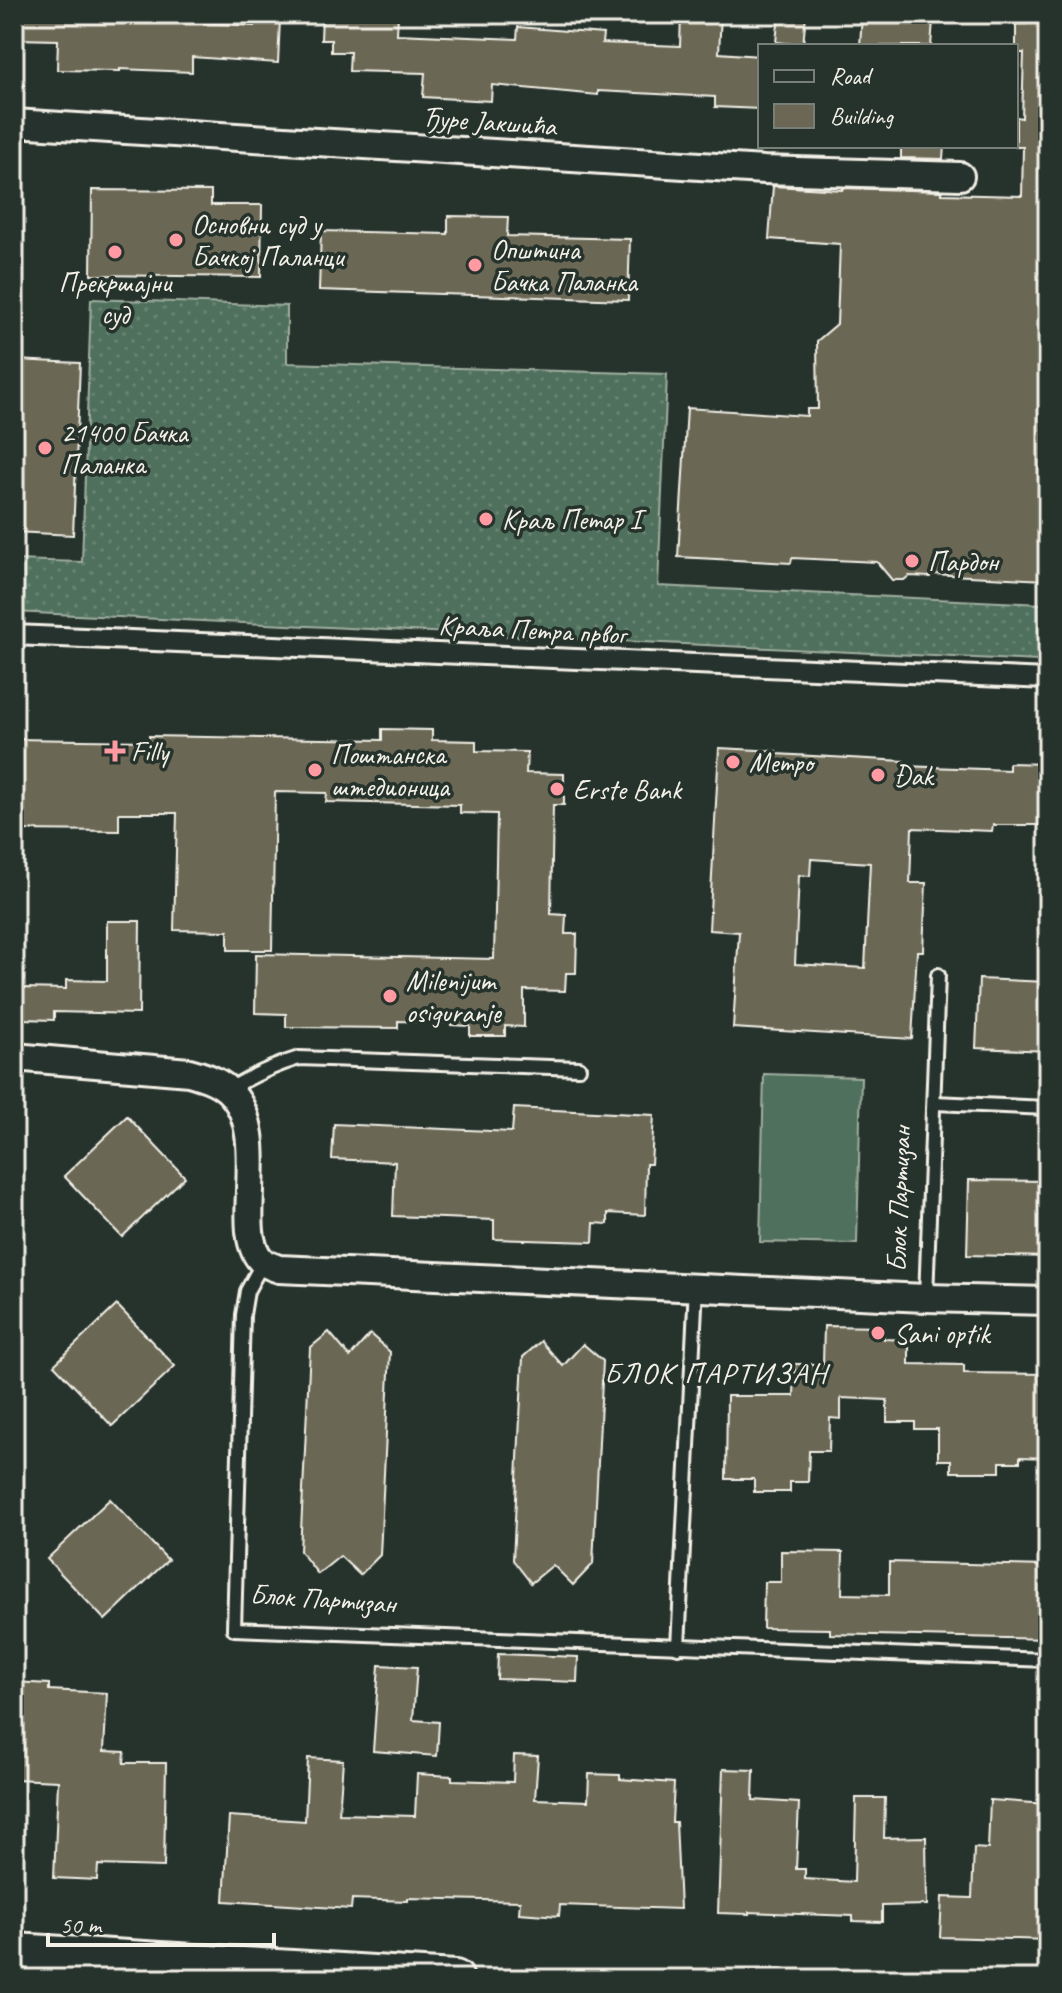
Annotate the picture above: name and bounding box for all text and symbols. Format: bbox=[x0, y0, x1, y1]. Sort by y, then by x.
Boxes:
legend bbox=[758, 44, 1018, 148]
text: Road bbox=[830, 61, 874, 91]
street label: Ђуре Јакшића bbox=[420, 99, 559, 144]
text: Building bbox=[830, 101, 895, 131]
place label: Основни суд у Бачкој Паланци bbox=[192, 207, 346, 274]
marker: Основни суд у Бачкој Паланци bbox=[167, 231, 185, 249]
place label: Општина Бачка Паланка bbox=[491, 232, 639, 299]
marker: Прекршајни суд bbox=[106, 243, 124, 261]
marker: Општина Бачка Паланка bbox=[466, 256, 484, 274]
place label: Прекршајни суд bbox=[59, 265, 173, 332]
place label: 21400 Бачка Паланка bbox=[61, 415, 189, 482]
marker: 21400 Бачка Паланка bbox=[36, 439, 54, 457]
place label: Краљ Петар I bbox=[502, 502, 647, 537]
marker: Краљ Петар I bbox=[477, 510, 495, 528]
place label: Пардон bbox=[928, 544, 1001, 579]
marker: Пардон bbox=[903, 552, 921, 570]
street label: Краља Петра првог bbox=[438, 607, 630, 652]
place label: Filly bbox=[131, 734, 171, 769]
place label: Поштанска штедионица bbox=[331, 737, 451, 804]
marker: Filly bbox=[106, 742, 124, 760]
place label: Метро bbox=[749, 745, 816, 780]
marker: Метро bbox=[724, 753, 742, 771]
place label: Đak bbox=[894, 758, 935, 793]
marker: Поштанска штедионица bbox=[306, 761, 324, 779]
marker: Đak bbox=[869, 766, 887, 784]
place label: Erste Bank bbox=[573, 772, 683, 807]
marker: Erste Bank bbox=[548, 780, 566, 798]
place label: Milenijum osiguranje bbox=[406, 963, 503, 1030]
marker: Milenijum osiguranje bbox=[381, 987, 399, 1005]
street label: Блок Партизан bbox=[878, 1123, 919, 1273]
place label: Sani optik bbox=[894, 1316, 992, 1351]
marker: Sani optik bbox=[869, 1324, 887, 1342]
district label: БЛОК ПАРТИЗАН bbox=[604, 1354, 831, 1392]
street label: Блок Партизан bbox=[249, 1576, 399, 1621]
scale bar bbox=[48, 1897, 274, 1947]
text: 50 m bbox=[60, 1910, 103, 1940]

